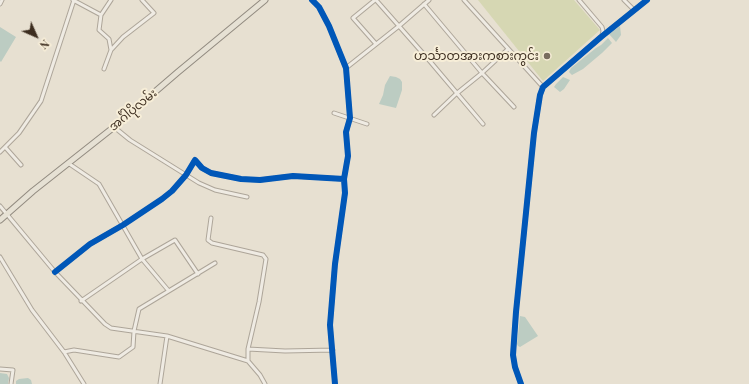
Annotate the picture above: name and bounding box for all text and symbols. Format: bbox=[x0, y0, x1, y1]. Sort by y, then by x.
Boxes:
north arrow bbox=[16, 16, 56, 56]
text: N bbox=[37, 37, 53, 53]
place label: ဟင်္သာတအားကစားကွင်း bbox=[414, 49, 539, 63]
marker: ဟင်္သာတအားကစားကွင်း bbox=[542, 51, 552, 61]
street label: အင်္ဂါပိုလမ်း bbox=[106, 86, 160, 134]

